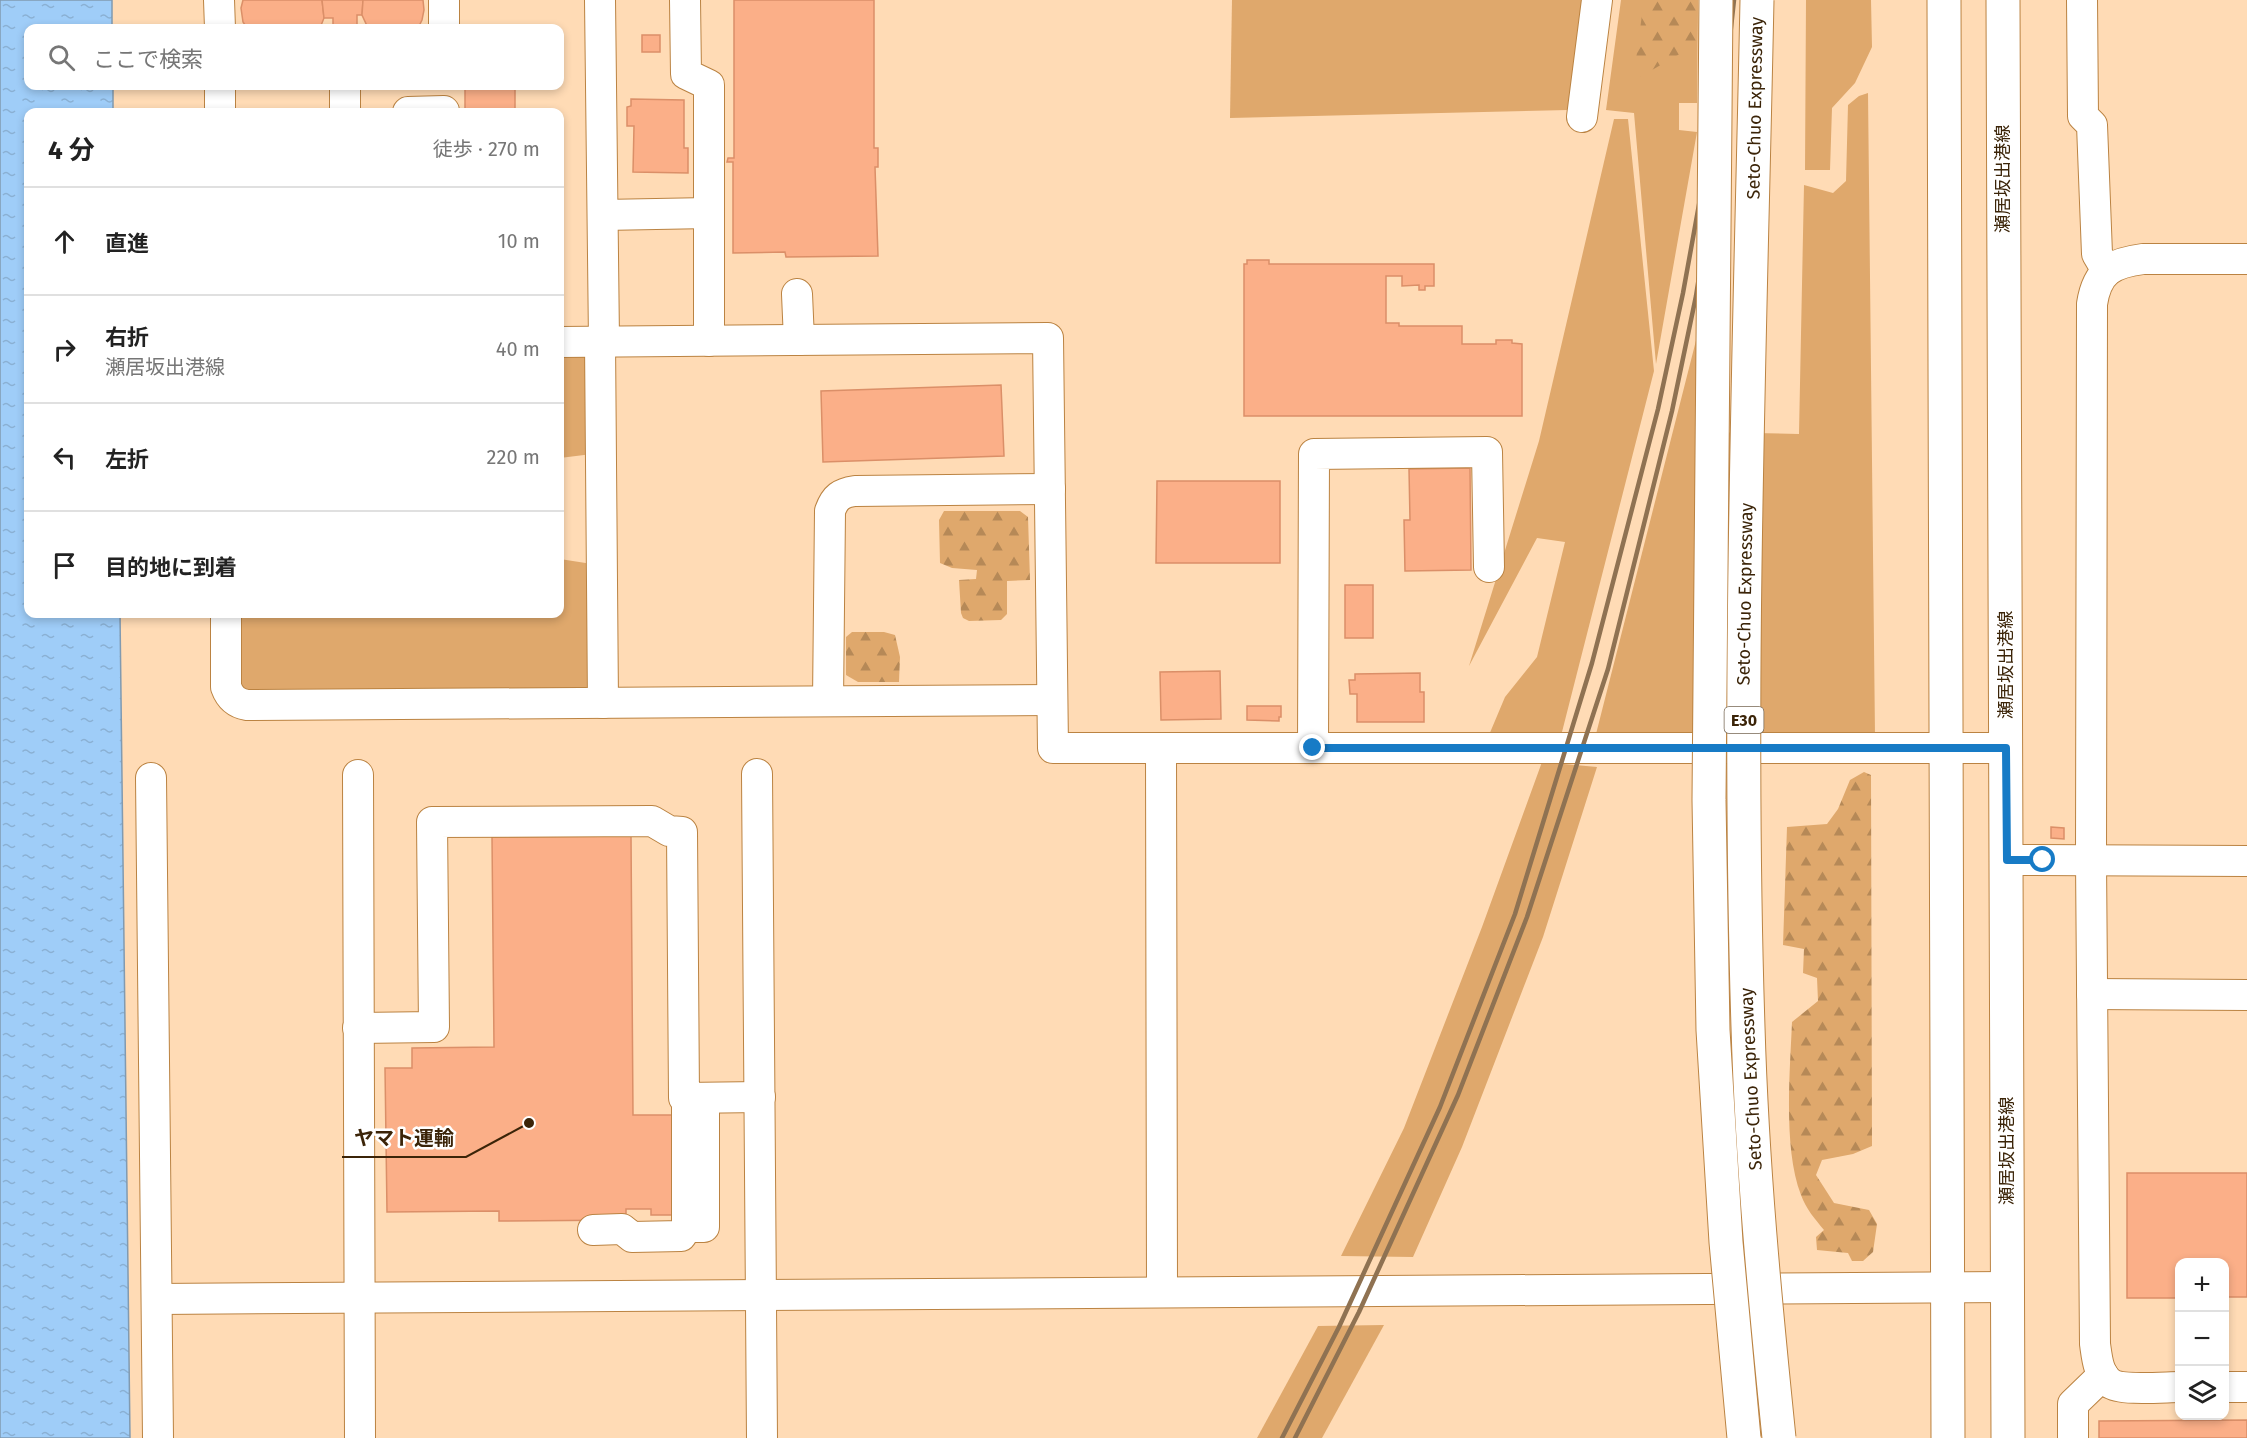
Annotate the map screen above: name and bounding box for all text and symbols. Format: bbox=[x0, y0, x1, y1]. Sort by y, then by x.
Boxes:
street label: Seto-Chuo Expressway bbox=[1742, 16, 1768, 200]
search box bbox=[24, 24, 564, 90]
icon: search bbox=[45, 41, 78, 74]
text: ここで検索 bbox=[93, 46, 203, 73]
street label: 瀬居坂出港線 bbox=[1992, 125, 2014, 233]
text: 4 分 bbox=[48, 135, 95, 166]
text: 徒歩 · 270 m bbox=[433, 137, 540, 161]
icon: ahead bbox=[48, 225, 81, 258]
text: 10 m bbox=[498, 229, 540, 253]
text: 直進 bbox=[105, 230, 149, 257]
text: 右折 bbox=[105, 324, 149, 351]
icon: right bbox=[48, 333, 81, 366]
text: 40 m bbox=[496, 337, 540, 361]
text: 瀬居坂出港線 bbox=[105, 355, 225, 379]
icon: left bbox=[48, 441, 81, 474]
text: 220 m bbox=[487, 445, 540, 469]
text: 左折 bbox=[105, 446, 149, 473]
street label: Seto-Chuo Expressway bbox=[1732, 502, 1758, 686]
icon: arrive bbox=[48, 549, 81, 582]
text: 目的地に到着 bbox=[105, 554, 237, 581]
street label: 瀬居坂出港線 bbox=[1995, 611, 2017, 719]
road number: E30 bbox=[1724, 707, 1764, 733]
route end bbox=[1299, 734, 1325, 760]
route start bbox=[2029, 846, 2055, 872]
street label: Seto-Chuo Expressway bbox=[1735, 987, 1767, 1171]
street label: 瀬居坂出港線 bbox=[1996, 1097, 2018, 1205]
callout: ヤマト運輸 bbox=[342, 1119, 466, 1157]
text: ヤマト運輸 bbox=[354, 1126, 454, 1150]
map controls bbox=[2175, 1258, 2229, 1420]
button: + bbox=[2175, 1258, 2229, 1312]
button: − bbox=[2175, 1312, 2229, 1366]
button: layers bbox=[2175, 1366, 2229, 1420]

